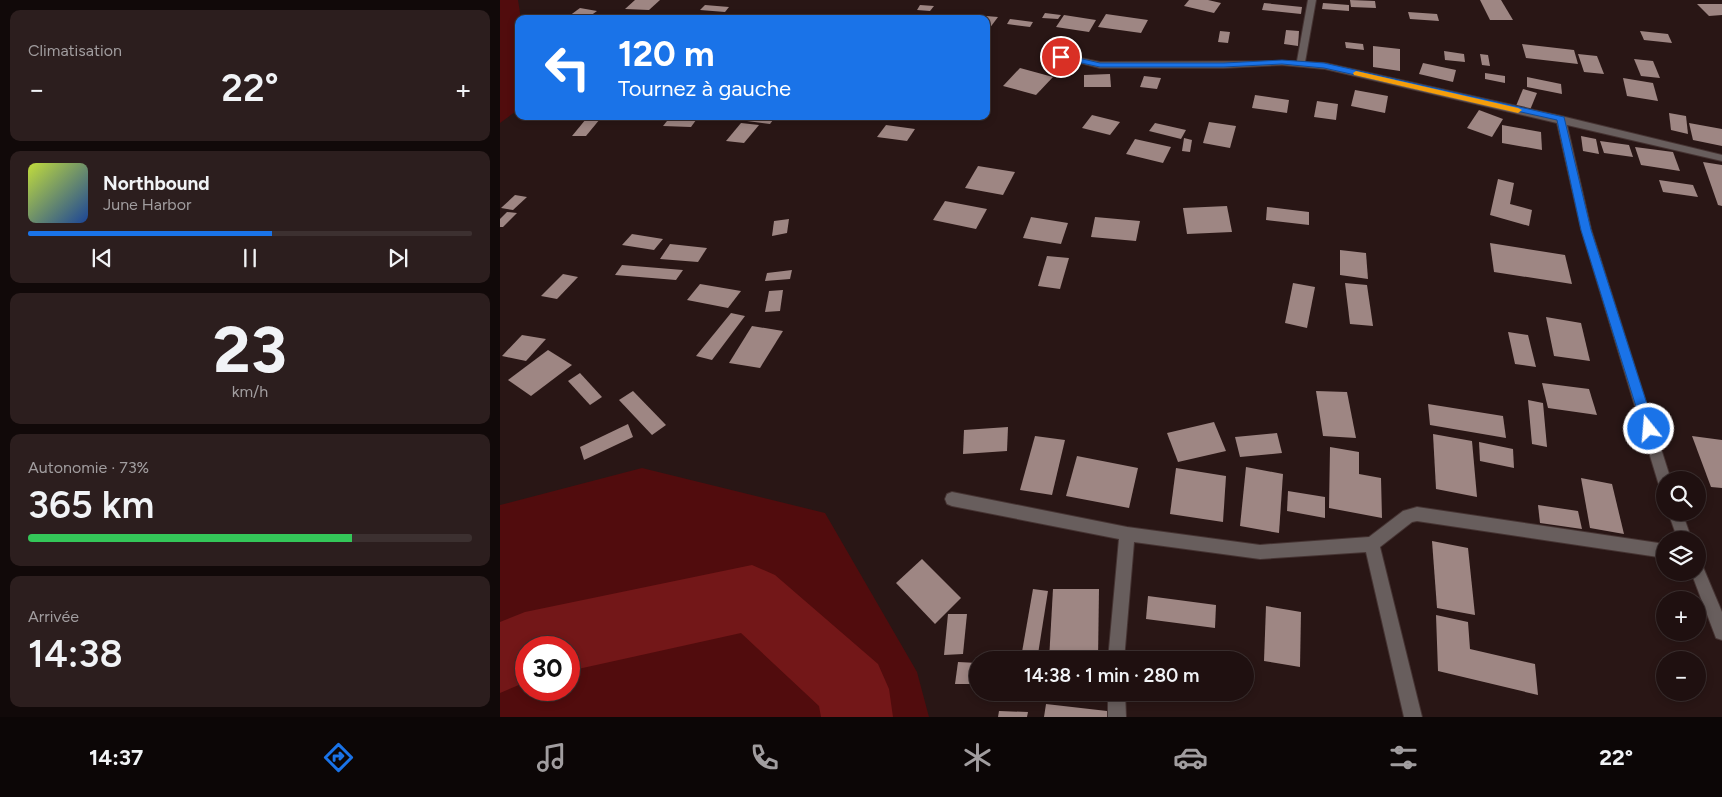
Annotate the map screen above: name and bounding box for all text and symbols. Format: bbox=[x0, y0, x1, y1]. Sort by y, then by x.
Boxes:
text: 120 m bbox=[618, 33, 715, 75]
icon: left bbox=[535, 35, 600, 100]
pin bbox=[1040, 36, 1082, 78]
text: Climatisation bbox=[28, 41, 122, 60]
icon: arrive bbox=[1047, 43, 1075, 71]
text: 22° bbox=[221, 65, 279, 111]
text: − bbox=[28, 72, 45, 106]
text: + bbox=[455, 72, 472, 106]
text: Tournez à gauche bbox=[618, 75, 791, 102]
text: Northbound bbox=[103, 172, 210, 195]
text: June Harbor bbox=[103, 195, 191, 214]
icon: previous bbox=[88, 244, 116, 272]
icon: pause bbox=[236, 244, 264, 272]
icon: next bbox=[384, 244, 412, 272]
text: 23 bbox=[213, 310, 287, 388]
text: km/h bbox=[232, 382, 268, 401]
position arrow bbox=[1622, 402, 1674, 454]
text: Autonomie · 73% bbox=[28, 458, 149, 477]
map controls bbox=[1656, 471, 1706, 701]
button: search bbox=[1656, 471, 1706, 521]
text: 365 km bbox=[28, 482, 154, 528]
button: layers bbox=[1656, 531, 1706, 581]
button: + bbox=[1656, 591, 1706, 641]
text: Arrivée bbox=[28, 607, 79, 626]
text: 14:38 bbox=[28, 631, 123, 677]
speed limit sign: 30 bbox=[515, 636, 580, 701]
button: − bbox=[1656, 651, 1706, 701]
text: 14:38 · 1 min · 280 m bbox=[1024, 664, 1199, 687]
icon: directions bbox=[321, 740, 356, 775]
icon: music bbox=[534, 740, 569, 775]
icon: phone bbox=[747, 740, 782, 775]
icon: climate bbox=[960, 740, 995, 775]
icon: car bbox=[1173, 740, 1208, 775]
icon: filters bbox=[1386, 740, 1421, 775]
text: 14:37 bbox=[89, 744, 143, 771]
text: 22° bbox=[1599, 744, 1633, 771]

